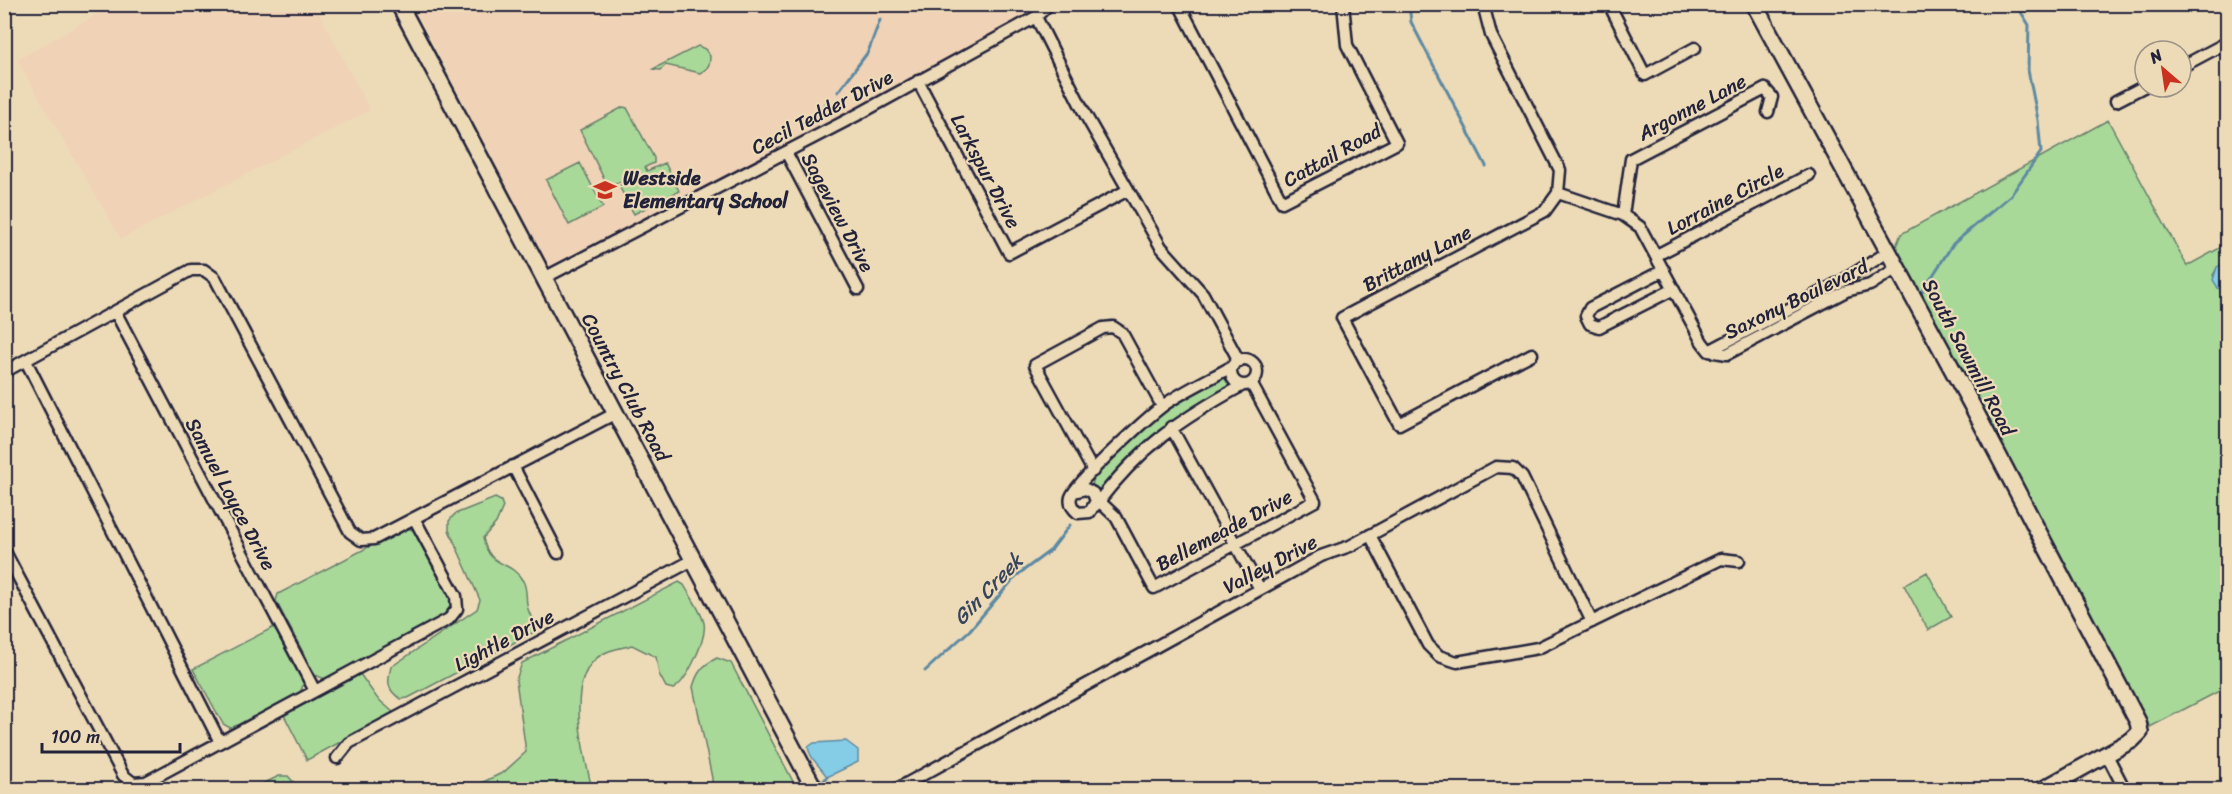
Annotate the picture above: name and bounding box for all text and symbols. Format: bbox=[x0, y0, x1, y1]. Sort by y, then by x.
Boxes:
north arrow bbox=[2133, 39, 2193, 99]
text: N bbox=[2143, 41, 2169, 72]
street label: Cecil Tedder Drive bbox=[745, 60, 900, 165]
street label: Argonne Lane bbox=[1631, 64, 1753, 151]
street label: Larkspur Drive bbox=[940, 107, 1031, 235]
street label: Cattail Road bbox=[1276, 113, 1389, 197]
street label: Sageview Drive bbox=[791, 146, 884, 279]
street label: Lorraine Circle bbox=[1660, 153, 1791, 245]
place label: Westside Elementary School bbox=[623, 161, 789, 219]
school or university icon: Westside Elementary School bbox=[592, 177, 618, 203]
street label: Brittany Lane bbox=[1356, 215, 1478, 302]
street label: Saxony Boulevard bbox=[1718, 249, 1876, 349]
street label: South Sawmill Road bbox=[1912, 272, 2026, 444]
street label: Country Club Road bbox=[572, 306, 680, 469]
street label: Samuel Loyce Drive bbox=[175, 411, 286, 577]
street label: Bellemeade Drive bbox=[1149, 480, 1299, 581]
street label: Valley Drive bbox=[1217, 525, 1324, 604]
water label: Gin Creek bbox=[943, 542, 1034, 634]
street label: Lightle Drive bbox=[448, 599, 561, 682]
scale bar bbox=[42, 716, 180, 754]
text: 100 m bbox=[51, 721, 100, 753]

